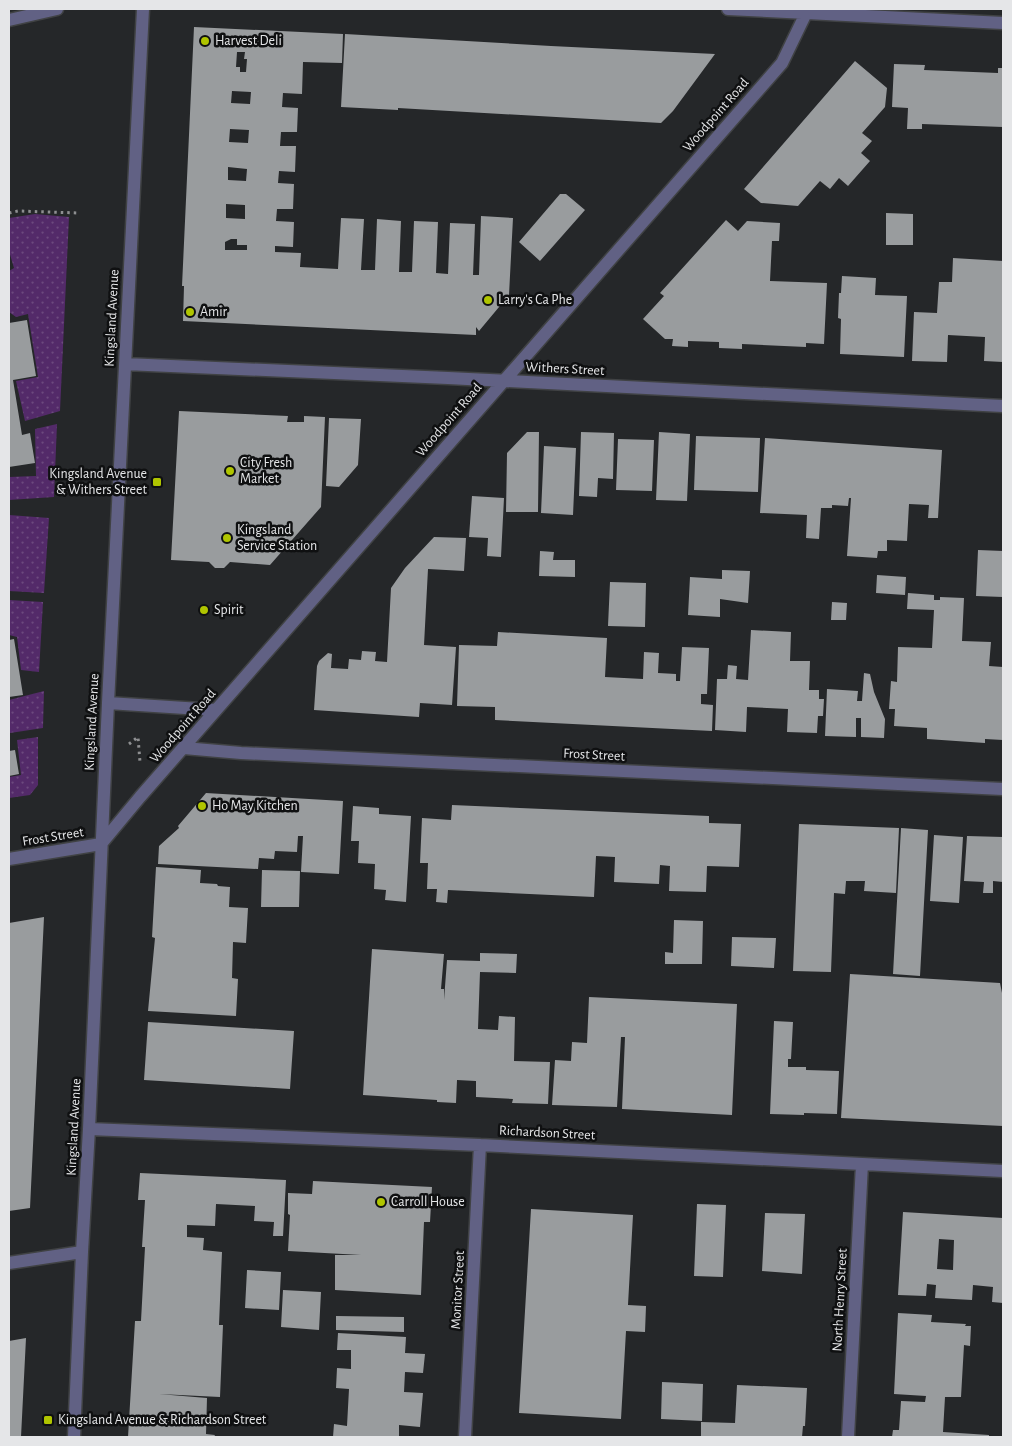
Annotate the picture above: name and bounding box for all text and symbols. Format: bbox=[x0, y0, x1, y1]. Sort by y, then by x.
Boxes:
place label: Harvest Deli bbox=[215, 34, 282, 48]
marker: Harvest Deli bbox=[199, 35, 211, 47]
street label: Woodpoint Road bbox=[680, 76, 752, 154]
street label: Kingsland Avenue bbox=[102, 269, 122, 367]
place label: Larry's Ca Phe bbox=[498, 293, 572, 307]
marker: Larry's Ca Phe bbox=[482, 294, 494, 306]
place label: Amir bbox=[200, 305, 228, 319]
marker: Amir bbox=[184, 306, 196, 318]
street label: Withers Street bbox=[525, 360, 605, 378]
street label: Woodpoint Road bbox=[413, 381, 485, 459]
place label: City Fresh Market bbox=[240, 456, 292, 486]
marker: City Fresh Market bbox=[224, 465, 236, 477]
place label: Kingsland Avenue & Withers Street bbox=[49, 467, 148, 497]
marker: Kingsland Avenue & Withers Street bbox=[151, 476, 163, 488]
place label: Kingsland Service Station bbox=[237, 523, 317, 553]
marker: Kingsland Service Station bbox=[221, 532, 233, 544]
place label: Spirit bbox=[214, 603, 244, 617]
marker: Spirit bbox=[198, 604, 210, 616]
street label: Kingsland Avenue bbox=[82, 673, 102, 771]
street label: Woodpoint Road bbox=[147, 687, 219, 765]
street label: Frost Street bbox=[563, 746, 626, 764]
place label: Ho May Kitchen bbox=[212, 799, 298, 813]
marker: Ho May Kitchen bbox=[196, 800, 208, 812]
street label: Frost Street bbox=[21, 825, 85, 849]
street label: Kingsland Avenue bbox=[64, 1078, 84, 1176]
street label: Richardson Street bbox=[499, 1123, 596, 1143]
place label: Carroll House bbox=[391, 1195, 465, 1209]
marker: Carroll House bbox=[375, 1196, 387, 1208]
street label: North Henry Street bbox=[830, 1247, 850, 1352]
street label: Monitor Street bbox=[449, 1250, 467, 1330]
place label: Kingsland Avenue & Richardson Street bbox=[58, 1413, 267, 1427]
marker: Kingsland Avenue & Richardson Street bbox=[42, 1414, 54, 1426]

